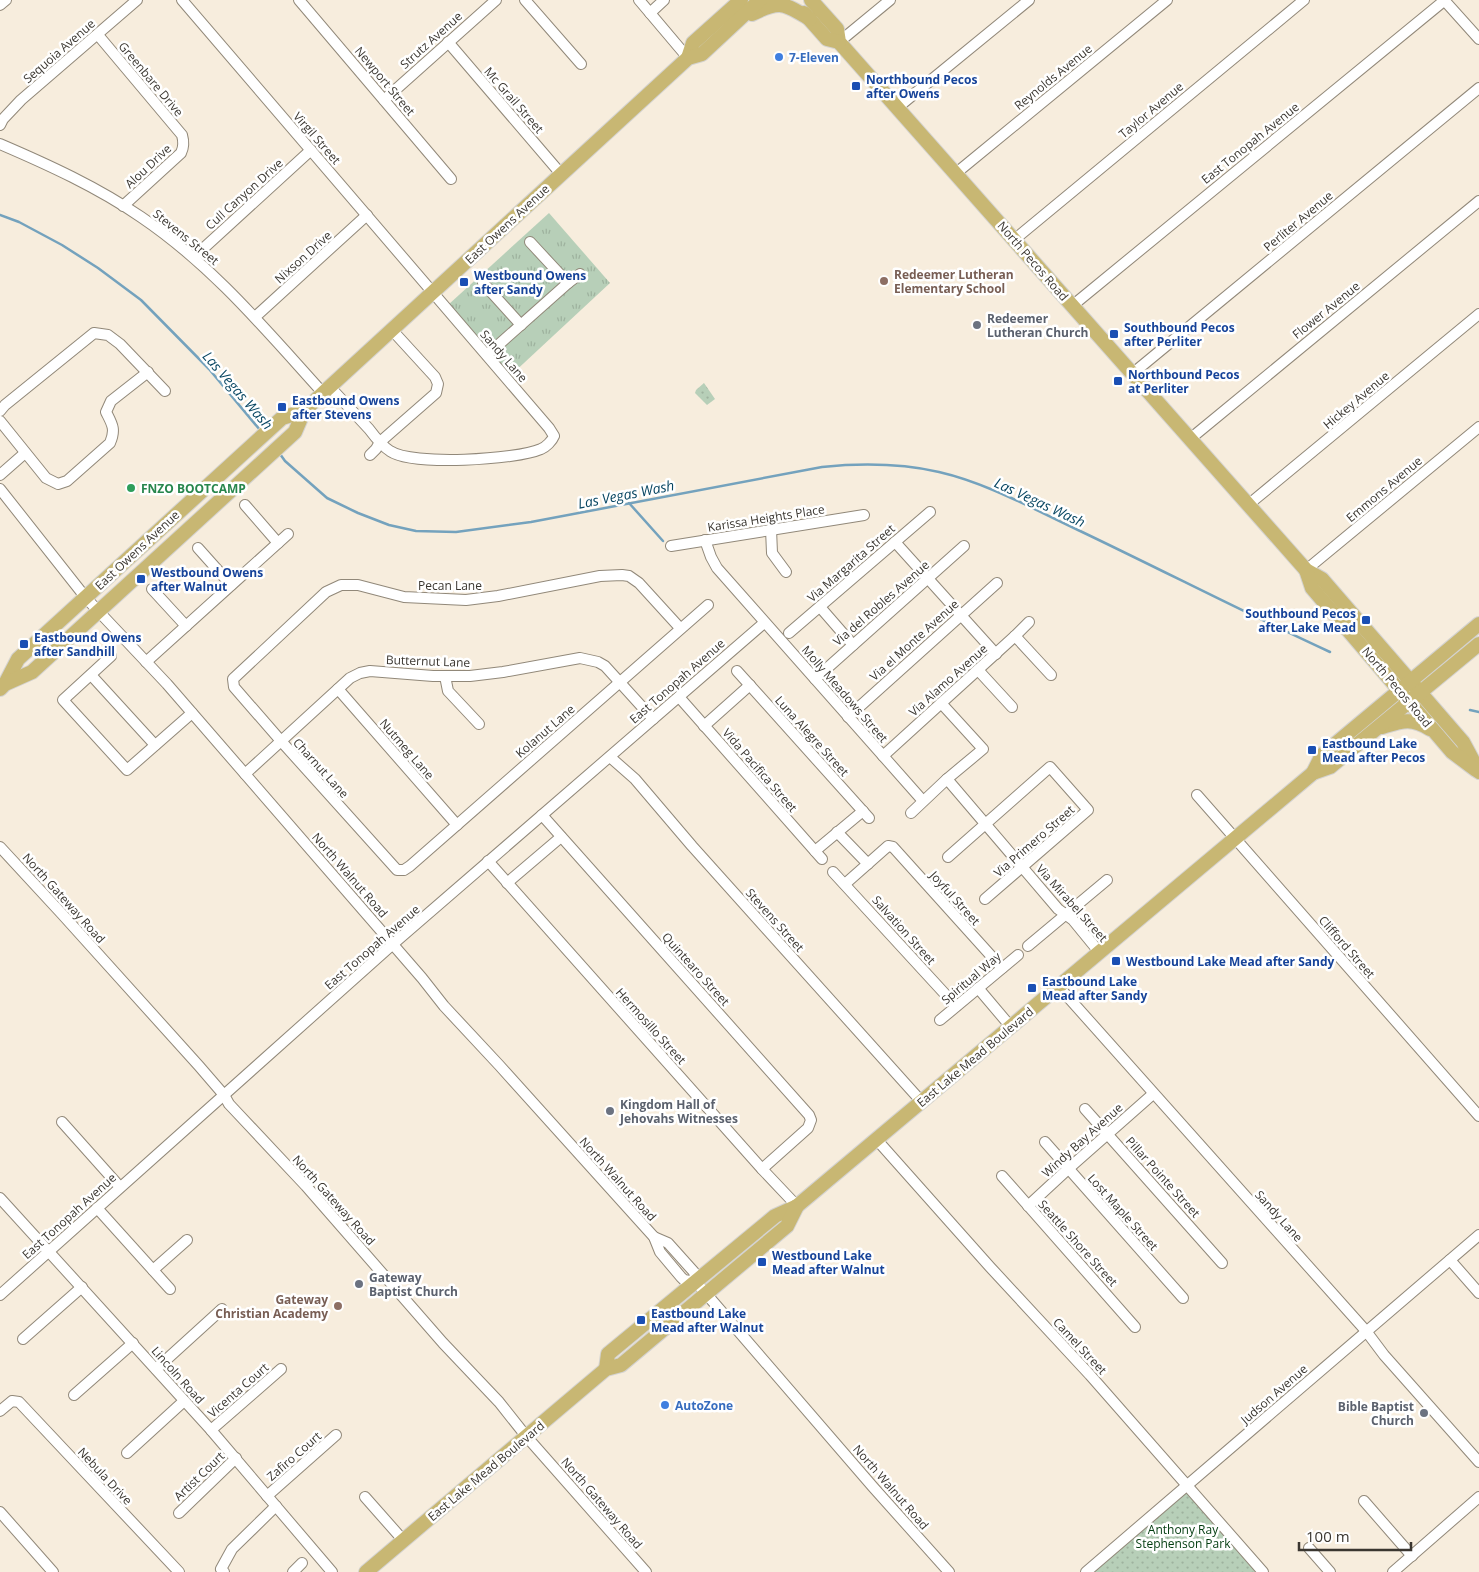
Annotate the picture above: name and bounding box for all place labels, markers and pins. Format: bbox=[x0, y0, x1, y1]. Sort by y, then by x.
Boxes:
place label: 7-Eleven bbox=[789, 49, 839, 66]
marker: 7-Eleven bbox=[773, 51, 785, 63]
place label: Northbound Pecos after Owens bbox=[866, 71, 977, 102]
marker: Northbound Pecos after Owens bbox=[850, 80, 862, 92]
place label: Redeemer Lutheran Elementary School bbox=[894, 266, 1014, 297]
place label: Westbound Owens after Sandy bbox=[474, 267, 586, 298]
marker: Redeemer Lutheran Elementary School bbox=[878, 275, 890, 287]
marker: Westbound Owens after Sandy bbox=[458, 276, 470, 288]
place label: Redeemer Lutheran Church bbox=[987, 310, 1088, 341]
marker: Redeemer Lutheran Church bbox=[971, 319, 983, 331]
place label: Southbound Pecos after Perliter bbox=[1124, 319, 1235, 350]
marker: Southbound Pecos after Perliter bbox=[1108, 328, 1120, 340]
place label: Northbound Pecos at Perliter bbox=[1128, 366, 1239, 397]
marker: Northbound Pecos at Perliter bbox=[1112, 375, 1124, 387]
place label: Eastbound Owens after Stevens bbox=[292, 392, 399, 423]
marker: Eastbound Owens after Stevens bbox=[276, 401, 288, 413]
place label: FNZO BOOTCAMP bbox=[141, 480, 246, 497]
marker: FNZO BOOTCAMP bbox=[125, 482, 137, 494]
place label: Westbound Owens after Walnut bbox=[151, 564, 263, 595]
marker: Westbound Owens after Walnut bbox=[135, 573, 147, 585]
place label: Southbound Pecos after Lake Mead bbox=[1245, 605, 1356, 636]
marker: Southbound Pecos after Lake Mead bbox=[1360, 614, 1372, 626]
place label: Eastbound Owens after Sandhill bbox=[34, 629, 141, 660]
marker: Eastbound Owens after Sandhill bbox=[18, 638, 30, 650]
place label: Eastbound Lake Mead after Pecos bbox=[1322, 735, 1425, 766]
marker: Eastbound Lake Mead after Pecos bbox=[1306, 744, 1318, 756]
place label: Westbound Lake Mead after Sandy bbox=[1126, 953, 1335, 970]
marker: Westbound Lake Mead after Sandy bbox=[1110, 955, 1122, 967]
place label: Eastbound Lake Mead after Sandy bbox=[1042, 973, 1147, 1004]
marker: Eastbound Lake Mead after Sandy bbox=[1026, 982, 1038, 994]
place label: Kingdom Hall of Jehovahs Witnesses bbox=[619, 1096, 738, 1127]
marker: Kingdom Hall of Jehovahs Witnesses bbox=[604, 1105, 616, 1117]
place label: Westbound Lake Mead after Walnut bbox=[772, 1247, 885, 1278]
marker: Westbound Lake Mead after Walnut bbox=[756, 1256, 768, 1268]
place label: Gateway Baptist Church bbox=[369, 1269, 458, 1300]
marker: Gateway Baptist Church bbox=[353, 1278, 365, 1290]
place label: Gateway Christian Academy bbox=[215, 1291, 328, 1322]
marker: Gateway Christian Academy bbox=[332, 1300, 344, 1312]
place label: Eastbound Lake Mead after Walnut bbox=[651, 1305, 764, 1336]
marker: Eastbound Lake Mead after Walnut bbox=[635, 1314, 647, 1326]
place label: AutoZone bbox=[675, 1397, 733, 1414]
place label: Bible Baptist Church bbox=[1338, 1398, 1414, 1429]
marker: AutoZone bbox=[659, 1399, 671, 1411]
marker: Bible Baptist Church bbox=[1418, 1407, 1430, 1419]

